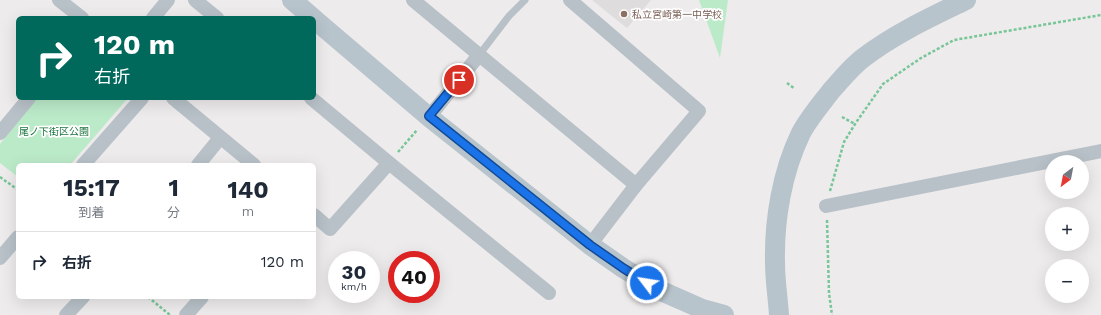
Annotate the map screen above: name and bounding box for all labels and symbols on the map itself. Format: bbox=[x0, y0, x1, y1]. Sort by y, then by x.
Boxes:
marker: 私立宮崎第一中学校 bbox=[619, 9, 629, 19]
place label: 私立宮崎第一中学校 bbox=[632, 9, 722, 20]
pin bbox=[442, 63, 476, 97]
park label: 尾ノ下街区公園 bbox=[19, 126, 89, 137]
north arrow bbox=[1045, 155, 1089, 199]
speed limit sign: 40 bbox=[388, 251, 440, 303]
position arrow bbox=[626, 262, 668, 304]

